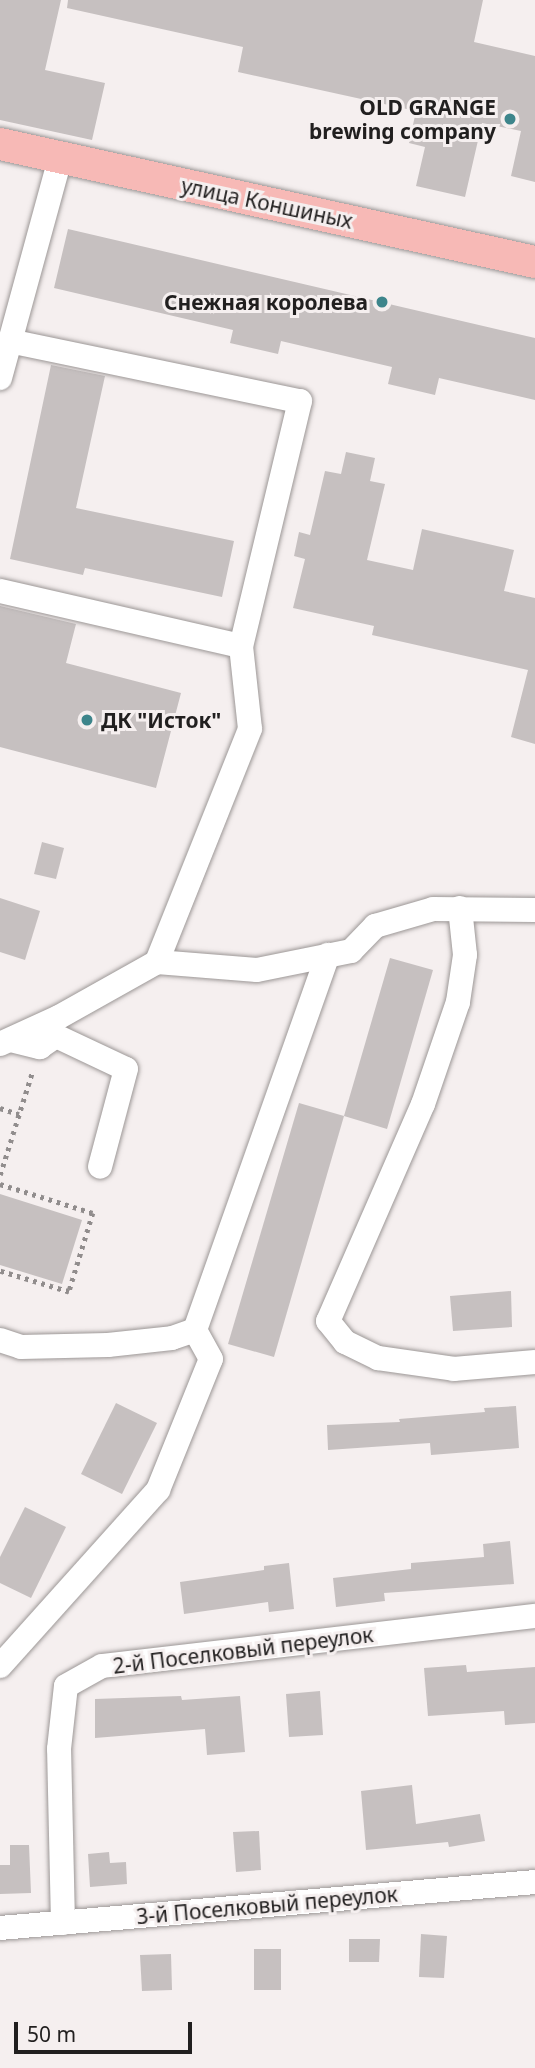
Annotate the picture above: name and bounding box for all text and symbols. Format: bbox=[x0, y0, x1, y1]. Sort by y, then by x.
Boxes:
place label: OLD GRANGE brewing company bbox=[309, 94, 496, 144]
marker: OLD GRANGE brewing company bbox=[502, 111, 518, 127]
street label: улица Коншиных bbox=[179, 173, 355, 233]
place label: Снежная королева bbox=[164, 289, 368, 315]
marker: Снежная королева bbox=[374, 294, 390, 310]
place label: ДК "Исток" bbox=[101, 707, 221, 733]
marker: ДК "Исток" bbox=[79, 712, 95, 728]
street label: 2-й Поселковый переулок bbox=[111, 1622, 375, 1678]
street label: 3-й Поселковый переулок bbox=[135, 1881, 399, 1929]
scale bar bbox=[18, 2008, 196, 2052]
text: 50 m bbox=[27, 2020, 76, 2048]

